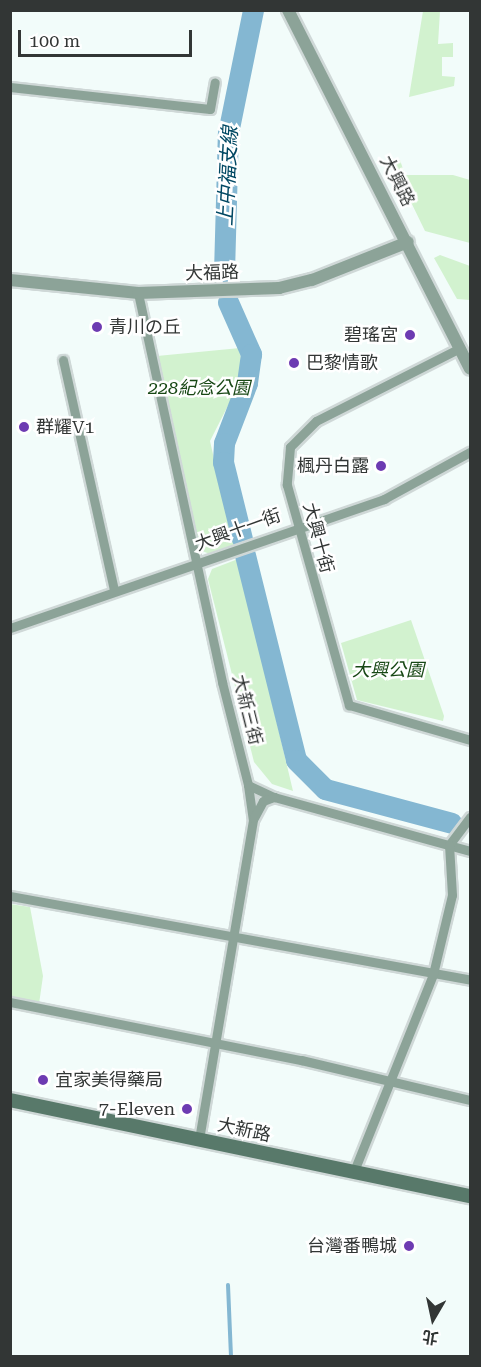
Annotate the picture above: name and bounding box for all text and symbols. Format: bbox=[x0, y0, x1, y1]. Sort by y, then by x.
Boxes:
scale bar bbox=[21, 18, 195, 56]
text: 100 m bbox=[29, 30, 80, 51]
water label: 上中福支線 bbox=[213, 125, 243, 227]
street label: 大興路 bbox=[375, 152, 419, 210]
street label: 大福路 bbox=[185, 261, 239, 285]
place label: 青川の丘 bbox=[109, 316, 181, 338]
marker: 青川の丘 bbox=[90, 320, 104, 334]
place label: 碧瑤宮 bbox=[344, 324, 398, 346]
marker: 碧瑤宮 bbox=[403, 328, 417, 342]
place label: 巴黎情歌 bbox=[306, 352, 378, 374]
marker: 巴黎情歌 bbox=[287, 356, 301, 370]
park label: 228紀念公園 bbox=[148, 377, 250, 399]
place label: 群耀V1 bbox=[36, 416, 95, 438]
marker: 群耀V1 bbox=[17, 420, 31, 434]
place label: 楓丹白露 bbox=[297, 455, 369, 477]
marker: 楓丹白露 bbox=[374, 459, 388, 473]
street label: 大興十街 bbox=[298, 500, 338, 576]
street label: 大興十一街 bbox=[192, 504, 284, 556]
park label: 大興公園 bbox=[352, 659, 424, 681]
street label: 大新三街 bbox=[228, 672, 266, 748]
place label: 宜家美得藥局 bbox=[55, 1069, 163, 1091]
marker: 宜家美得藥局 bbox=[36, 1073, 50, 1087]
place label: 7-Eleven bbox=[99, 1098, 175, 1120]
marker: 7-Eleven bbox=[180, 1102, 194, 1116]
street label: 大新路 bbox=[215, 1114, 273, 1146]
place label: 台灣番鴨城 bbox=[307, 1235, 397, 1257]
marker: 台灣番鴨城 bbox=[402, 1239, 416, 1253]
north arrow bbox=[403, 1289, 463, 1349]
text: 北 bbox=[421, 1327, 440, 1348]

